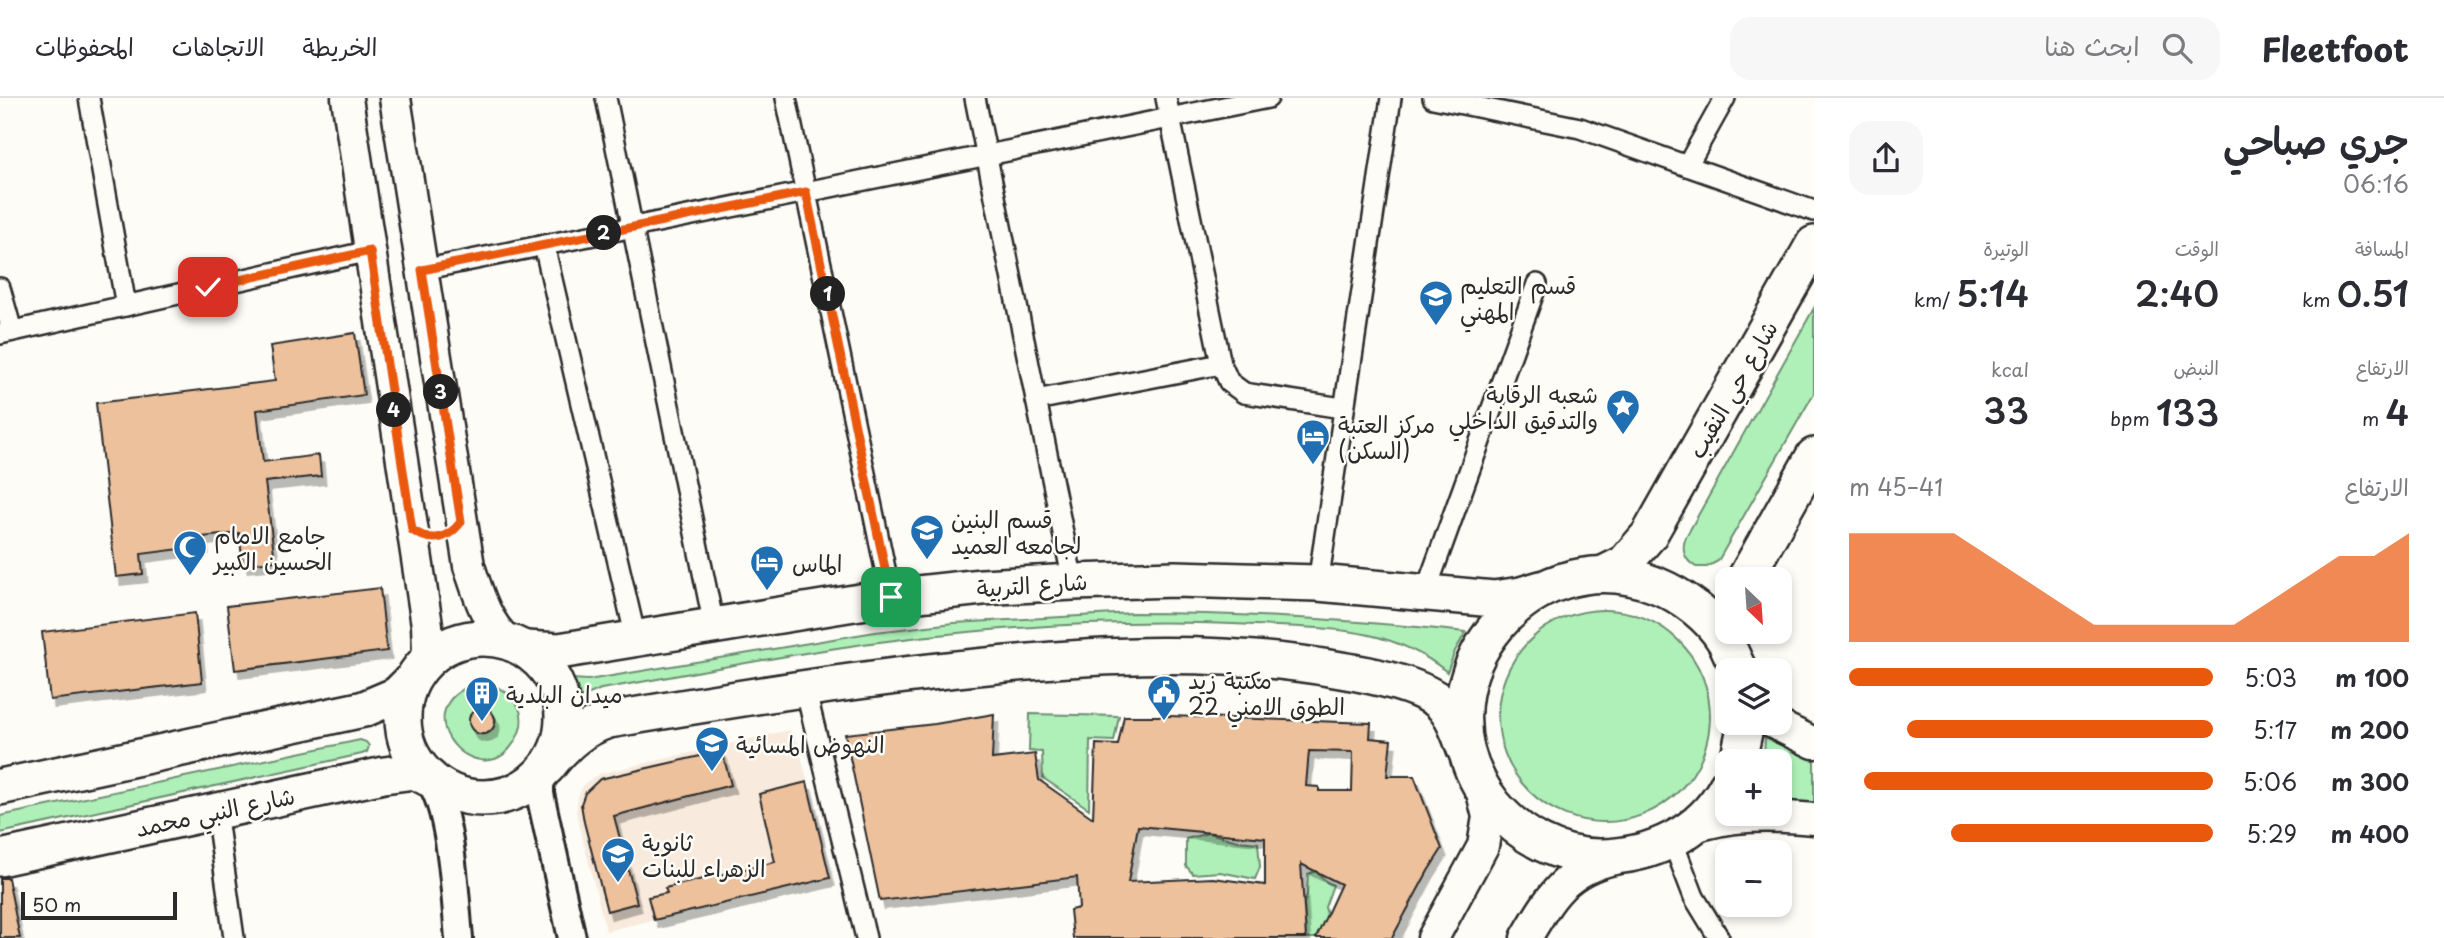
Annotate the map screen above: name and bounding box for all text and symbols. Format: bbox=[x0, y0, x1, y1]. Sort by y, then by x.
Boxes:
search box bbox=[1730, 17, 2220, 80]
text: Fleetfoot bbox=[2262, 23, 2409, 73]
text: ابحث هنا bbox=[2044, 26, 2140, 65]
text: المحفوظات bbox=[35, 28, 134, 64]
text: الاتجاهات bbox=[172, 28, 265, 64]
text: الخريطة bbox=[303, 28, 377, 64]
icon: search bbox=[2158, 29, 2196, 67]
text: جري صباحي bbox=[2223, 111, 2409, 168]
button: share bbox=[1849, 121, 1923, 195]
text: 06:16 bbox=[2343, 166, 2409, 201]
pin: 2 bbox=[586, 216, 622, 250]
text: 2 bbox=[597, 218, 610, 246]
text: الوتيرة bbox=[1983, 234, 2029, 262]
text: الوقت bbox=[2175, 234, 2219, 262]
text: المسافة bbox=[2355, 234, 2409, 262]
pin bbox=[178, 257, 238, 317]
text: 5:14 bbox=[1956, 266, 2029, 319]
text: 2:40 bbox=[2135, 266, 2219, 319]
text: 0.51 bbox=[2337, 266, 2409, 319]
place label: قسم التعليم المهني bbox=[1460, 267, 1576, 333]
icon: check bbox=[189, 268, 227, 306]
pin: 1 bbox=[810, 276, 846, 312]
school or university icon: قسم التعليم المهني bbox=[1417, 278, 1455, 327]
text: 1 bbox=[823, 279, 832, 307]
text: /km bbox=[1914, 285, 1956, 313]
text: km bbox=[2302, 285, 2337, 313]
street label: شارع حي النقيب bbox=[1678, 314, 1790, 467]
text: النبض bbox=[2174, 353, 2219, 381]
text: الارتفاع bbox=[2356, 353, 2409, 381]
text: kcal bbox=[1991, 355, 2029, 383]
pin: 3 bbox=[424, 374, 458, 410]
place label: شعبه الرقابة والتدقيق الداخلي bbox=[1449, 376, 1598, 442]
text: 3 bbox=[434, 377, 447, 405]
text: 33 bbox=[1983, 383, 2029, 436]
text: 133 bbox=[2156, 385, 2219, 438]
text: 4 bbox=[2385, 385, 2409, 438]
place icon: شعبه الرقابة والتدقيق الداخلي bbox=[1604, 387, 1642, 436]
pin: 4 bbox=[376, 392, 412, 428]
text: 4 bbox=[387, 395, 400, 423]
text: bpm bbox=[2110, 404, 2156, 432]
text: m bbox=[2362, 404, 2385, 432]
place label: مركز العتبة (السكن) bbox=[1338, 406, 1435, 467]
hotel icon: مركز العتبة (السكن) bbox=[1294, 417, 1332, 466]
text: 41–45 m bbox=[1849, 469, 1943, 504]
text: الارتفاع bbox=[2345, 469, 2409, 504]
place label: قسم البنين لجامعه العميد bbox=[951, 501, 1081, 562]
school or university icon: قسم البنين لجامعه العميد bbox=[908, 512, 946, 561]
place label: جامع الامام الحسين الكبير bbox=[212, 517, 332, 578]
mosque icon: جامع الامام الحسين الكبير bbox=[171, 528, 209, 577]
hotel icon: الماس bbox=[748, 543, 786, 592]
place label: الماس bbox=[792, 545, 842, 580]
street label: شارع التربية bbox=[975, 563, 1089, 605]
pin bbox=[861, 567, 921, 627]
north arrow bbox=[1715, 567, 1792, 644]
map controls bbox=[1715, 567, 1792, 917]
icon: arrive bbox=[872, 578, 910, 616]
button: layers bbox=[1715, 658, 1792, 735]
text: 5:03 bbox=[2244, 660, 2297, 695]
text: 100 m bbox=[2335, 660, 2409, 695]
place label: مكتبة زيد الطوق الامني 22 bbox=[1188, 662, 1345, 728]
public building icon: مكتبة زيد الطوق الامني 22 bbox=[1145, 673, 1183, 722]
building icon: ميدان البلدية bbox=[463, 674, 501, 723]
place label: ميدان البلدية bbox=[506, 676, 623, 711]
text: 5:17 bbox=[2253, 712, 2297, 747]
text: 200 m bbox=[2330, 712, 2409, 747]
school or university icon: النهوض المسائية bbox=[693, 724, 731, 773]
place label: النهوض المسائية bbox=[736, 726, 885, 761]
button: + bbox=[1715, 749, 1792, 826]
text: 5:06 bbox=[2243, 764, 2297, 799]
text: 300 m bbox=[2331, 764, 2409, 799]
street label: شارع النبي محمد bbox=[132, 777, 299, 850]
text: 5:29 bbox=[2246, 816, 2297, 851]
text: 400 m bbox=[2331, 816, 2409, 851]
place label: ثانوية الزهراء للبنات bbox=[642, 824, 766, 885]
school or university icon: ثانوية الزهراء للبنات bbox=[599, 835, 637, 884]
button: − bbox=[1715, 840, 1792, 917]
scale bar bbox=[21, 889, 177, 921]
text: 50 m bbox=[32, 890, 81, 918]

